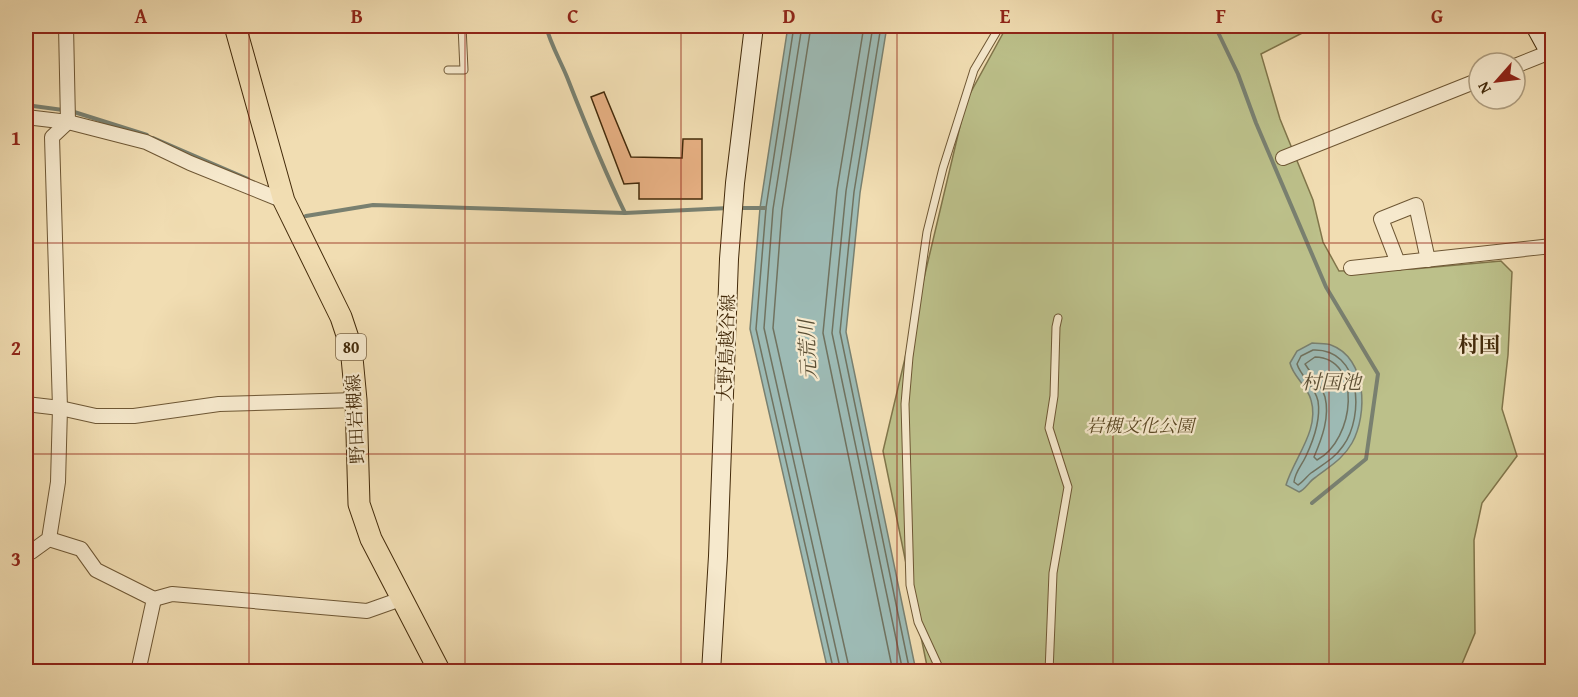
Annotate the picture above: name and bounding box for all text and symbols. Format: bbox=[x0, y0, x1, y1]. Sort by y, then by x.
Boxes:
text: A bbox=[135, 1, 148, 30]
text: B bbox=[351, 1, 363, 30]
text: C bbox=[567, 1, 579, 30]
text: D bbox=[782, 1, 796, 30]
text: E bbox=[1000, 1, 1011, 30]
text: F bbox=[1216, 1, 1226, 30]
text: G bbox=[1431, 1, 1443, 30]
north arrow bbox=[1467, 51, 1527, 111]
text: N bbox=[1471, 77, 1497, 98]
text: 1 bbox=[11, 123, 21, 152]
street label: 大野島越谷線 bbox=[711, 294, 741, 402]
water label: 元荒川 bbox=[791, 317, 823, 381]
district label: 村国 bbox=[1458, 329, 1500, 360]
text: 2 bbox=[11, 333, 21, 362]
road number: 80 bbox=[336, 334, 366, 360]
water label: 村国池 bbox=[1301, 367, 1363, 396]
street label: 野田岩槻線 bbox=[339, 373, 371, 465]
park label: 岩槻文化公園 bbox=[1086, 412, 1197, 439]
text: 3 bbox=[11, 544, 21, 573]

